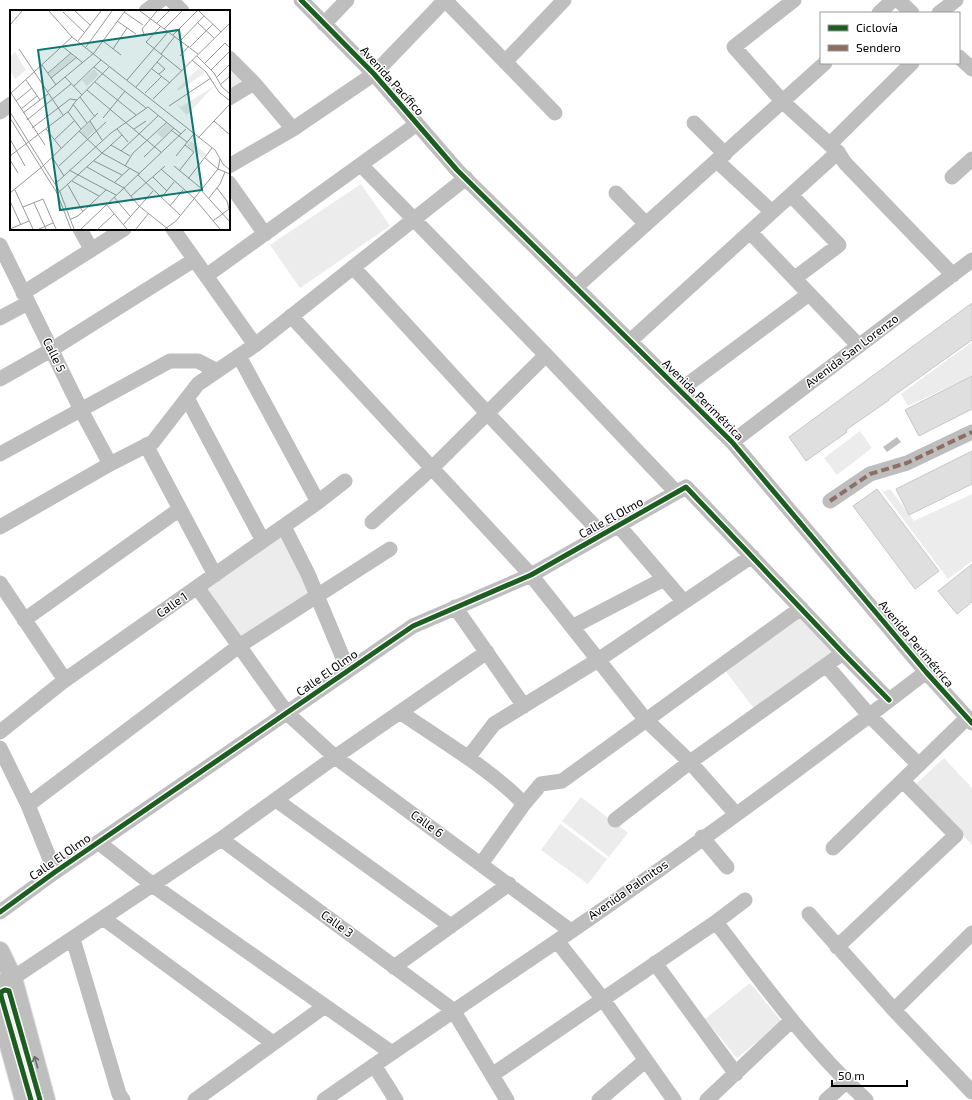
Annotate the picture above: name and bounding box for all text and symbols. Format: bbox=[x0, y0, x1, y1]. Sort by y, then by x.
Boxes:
inset map bbox=[10, 10, 230, 230]
legend bbox=[820, 12, 960, 64]
text: Ciclovía bbox=[856, 20, 898, 34]
text: Sendero bbox=[856, 40, 901, 54]
street label: Avenida Pacífico bbox=[358, 43, 428, 118]
street label: Avenida San Lorenzo bbox=[802, 311, 901, 390]
street label: Calle 5 bbox=[41, 335, 69, 374]
street label: Avenida Perimétrica bbox=[660, 356, 747, 443]
street label: Calle El Olmo bbox=[576, 494, 645, 541]
street label: Calle 1 bbox=[153, 589, 190, 620]
street label: Avenida Perimétrica bbox=[876, 597, 957, 690]
street label: Calle El Olmo bbox=[293, 646, 360, 698]
street label: Calle 6 bbox=[409, 807, 447, 840]
street label: Calle El Olmo bbox=[26, 830, 93, 882]
street label: Avenida Palmitos bbox=[585, 856, 670, 922]
street label: Calle 3 bbox=[319, 907, 356, 940]
one-way arrow bbox=[32, 1056, 39, 1069]
scale bar bbox=[832, 1062, 907, 1088]
text: 50 m bbox=[838, 1068, 865, 1082]

